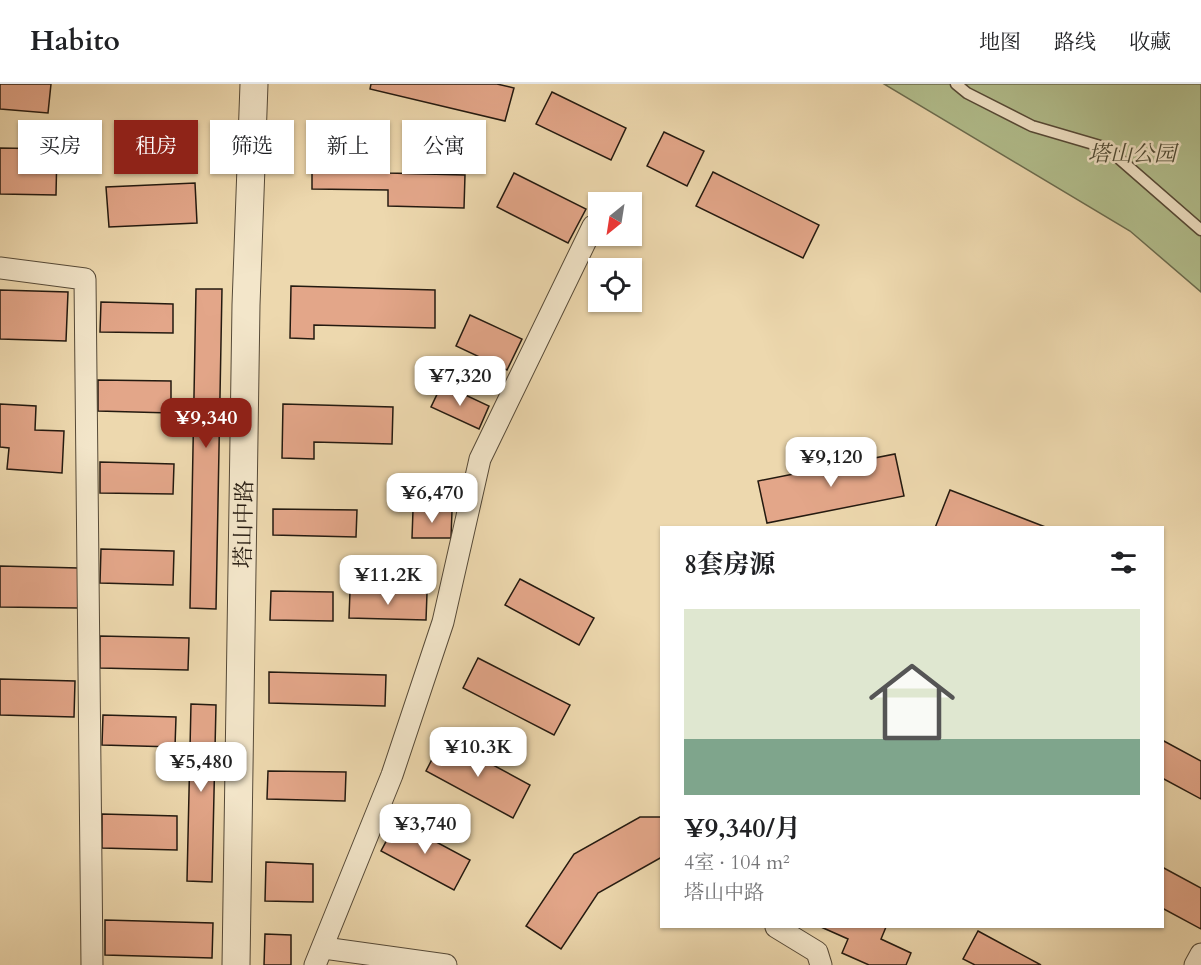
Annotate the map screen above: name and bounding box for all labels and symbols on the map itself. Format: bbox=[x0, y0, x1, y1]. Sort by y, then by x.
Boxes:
park label: 塔山公园 bbox=[1088, 139, 1179, 169]
north arrow bbox=[588, 192, 642, 246]
pin: ¥7,320 bbox=[411, 356, 509, 407]
pin: ¥9,340 bbox=[157, 398, 255, 449]
pin: ¥9,120 bbox=[782, 437, 880, 488]
pin: ¥6,470 bbox=[383, 473, 481, 524]
street label: 塔山中路 bbox=[228, 480, 260, 568]
pin: ¥11.2K bbox=[339, 555, 437, 606]
pin: ¥10.3K bbox=[429, 727, 527, 778]
pin: ¥5,480 bbox=[152, 742, 250, 793]
pin: ¥3,740 bbox=[376, 804, 474, 855]

